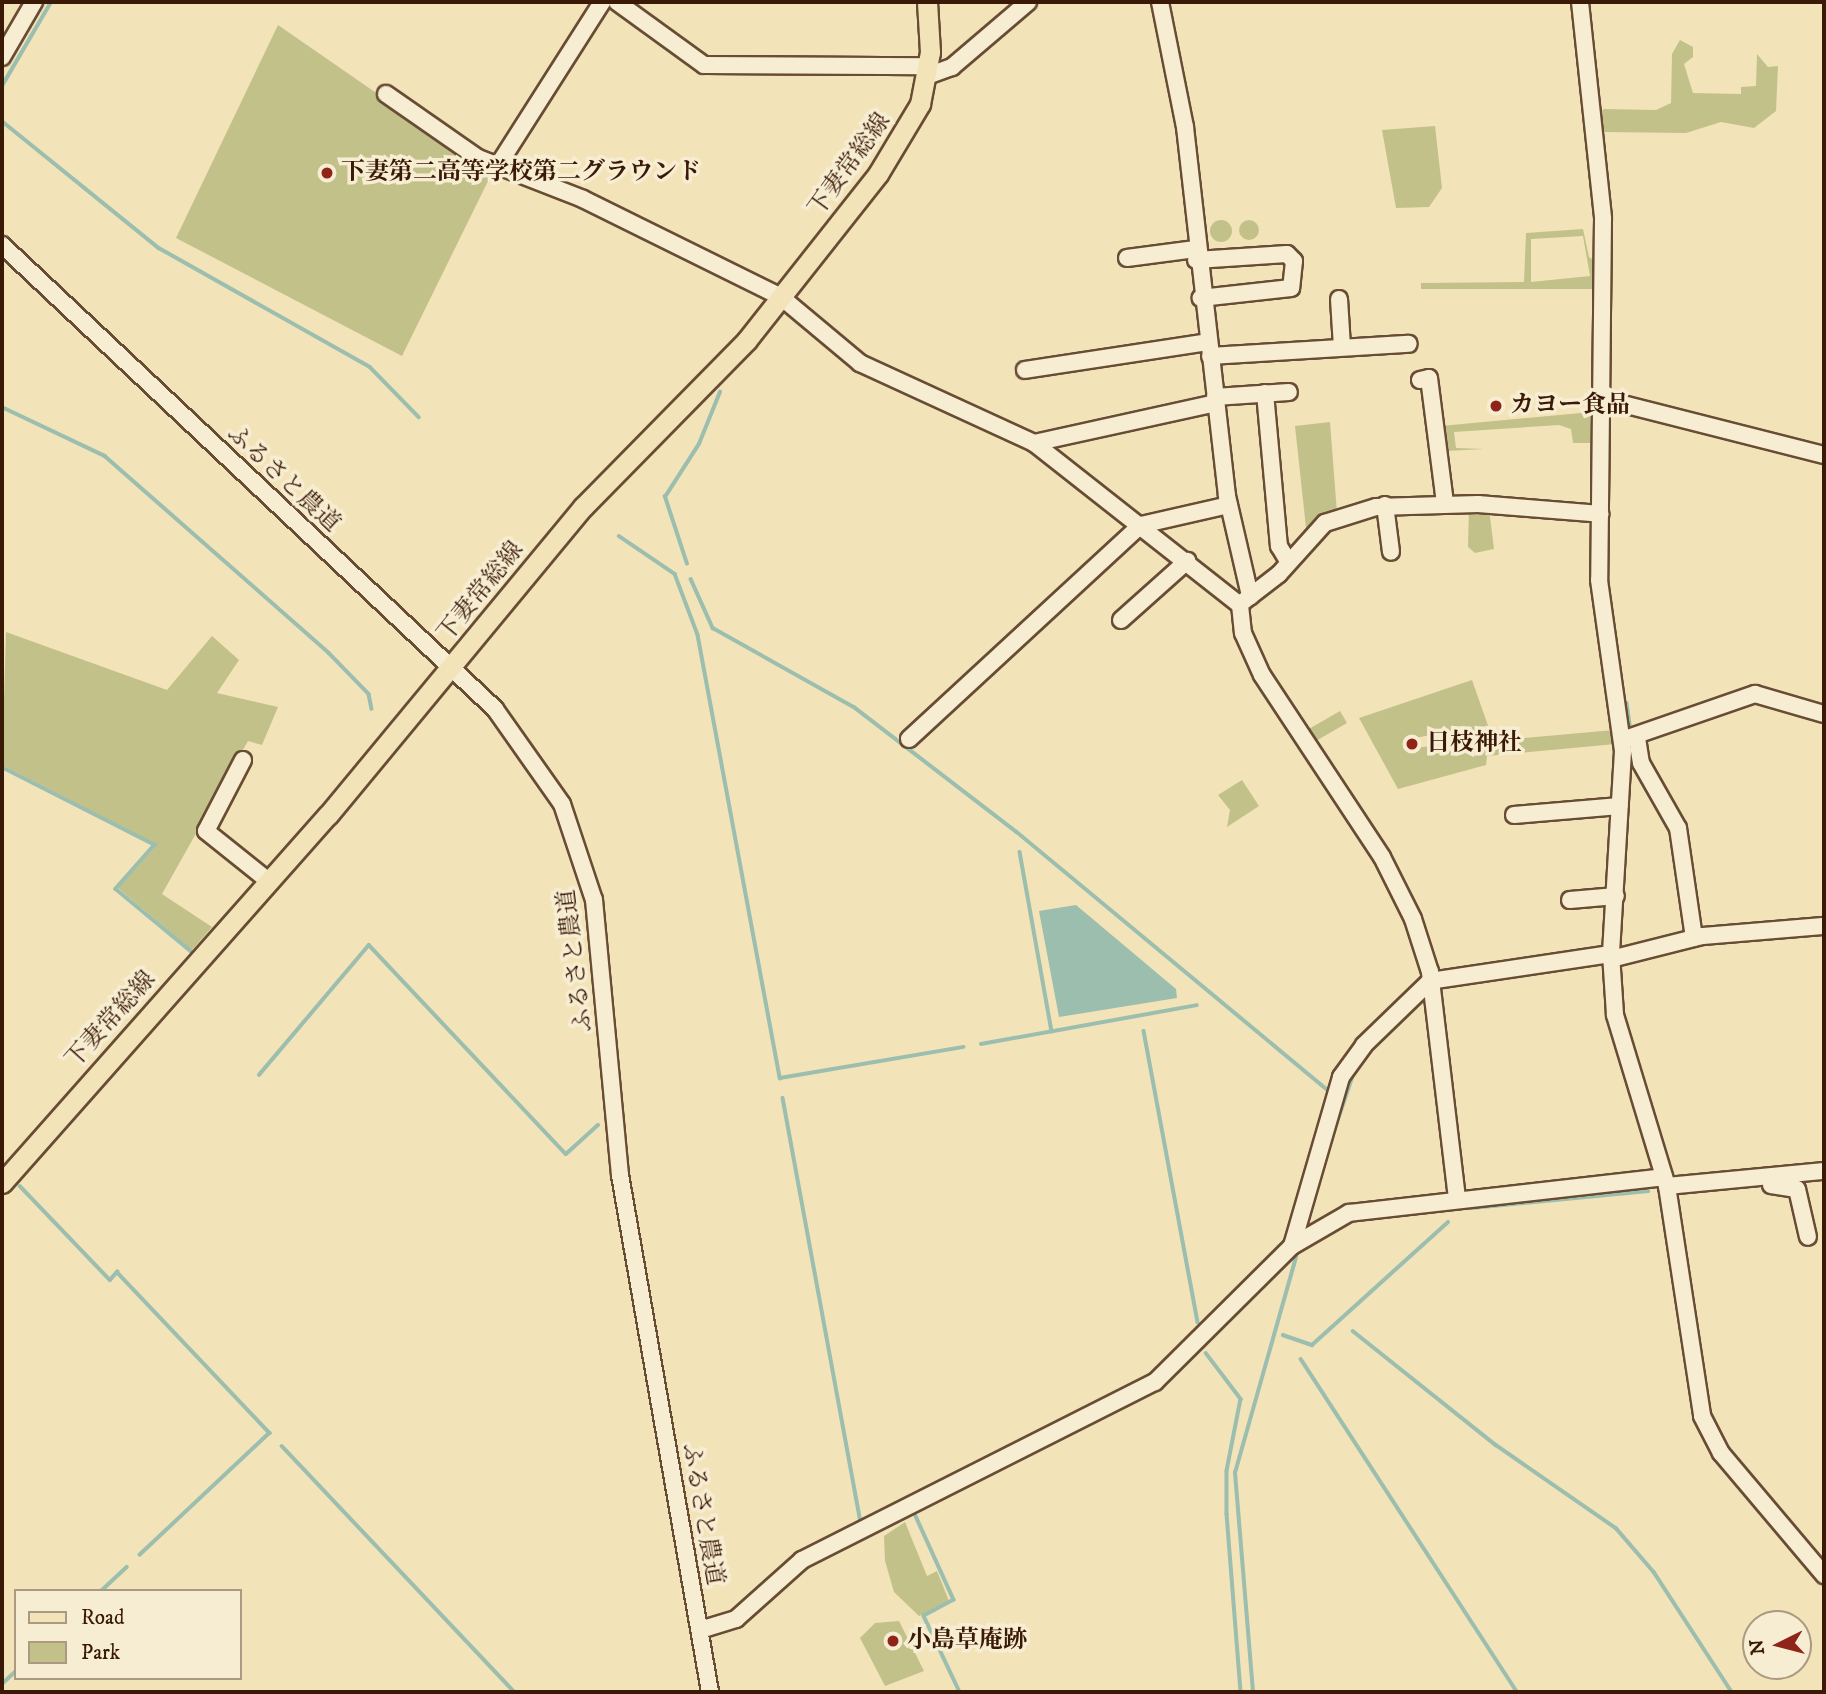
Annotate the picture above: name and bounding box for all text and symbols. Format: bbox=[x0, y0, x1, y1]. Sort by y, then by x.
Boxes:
street label: 下妻常総線 bbox=[803, 108, 897, 222]
place label: 下妻第二高等学校第二グラウンド bbox=[341, 159, 701, 187]
marker: 下妻第二高等学校第二グラウンド bbox=[319, 165, 335, 181]
place label: カヨー食品 bbox=[1510, 392, 1630, 420]
marker: カヨー食品 bbox=[1488, 398, 1504, 414]
street label: ふるさと農道 bbox=[221, 419, 345, 539]
street label: 下妻常総線 bbox=[432, 536, 530, 648]
place label: 日枝神社 bbox=[1426, 730, 1522, 758]
marker: 日枝神社 bbox=[1404, 736, 1420, 752]
street label: ふるさと農道 bbox=[553, 888, 599, 1034]
street label: 下妻常総線 bbox=[60, 966, 162, 1074]
street label: ふるさと農道 bbox=[675, 1441, 729, 1587]
legend bbox=[14, 1589, 242, 1680]
text: Road bbox=[81, 1605, 125, 1631]
north arrow bbox=[1742, 1610, 1812, 1680]
place label: 小島草庵跡 bbox=[907, 1627, 1027, 1655]
marker: 小島草庵跡 bbox=[885, 1633, 901, 1649]
text: N bbox=[1745, 1638, 1770, 1656]
text: Park bbox=[81, 1640, 120, 1666]

